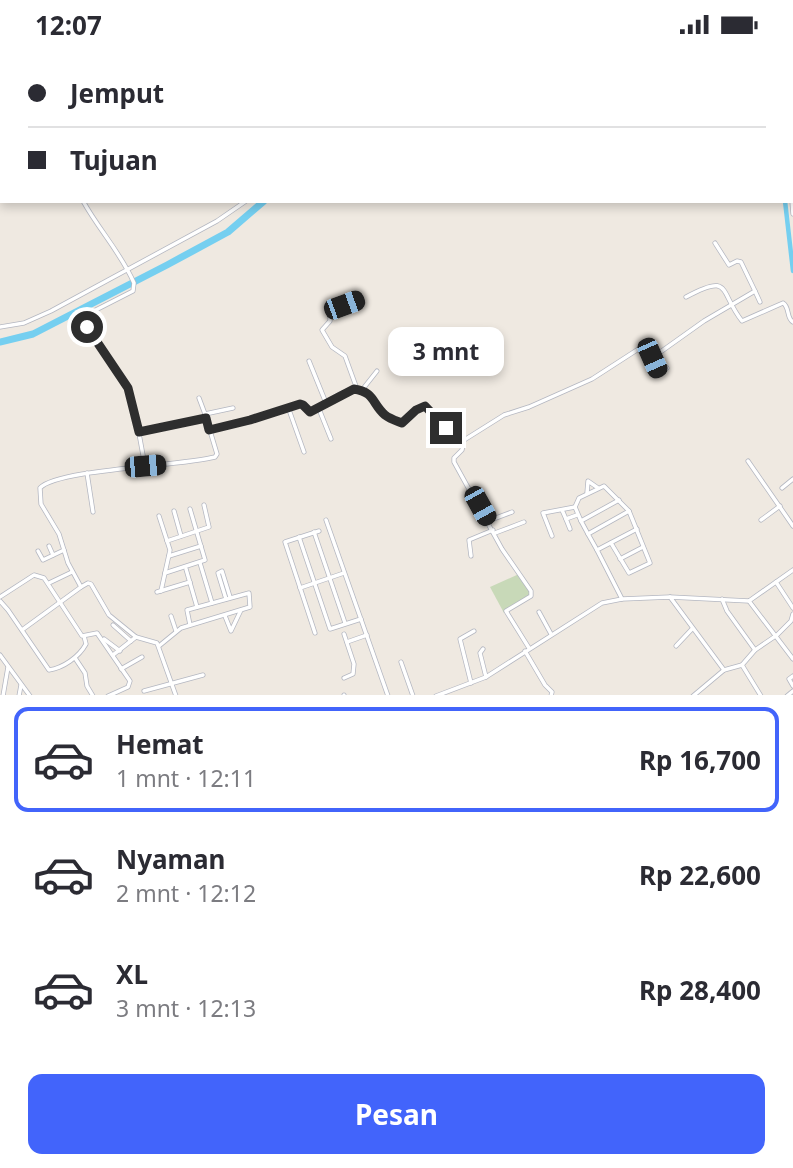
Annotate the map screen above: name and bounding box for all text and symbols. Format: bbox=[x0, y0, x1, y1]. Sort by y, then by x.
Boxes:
text: 12:07 bbox=[35, 7, 102, 43]
text: Jemput bbox=[70, 75, 164, 111]
text: Tujuan bbox=[70, 142, 158, 178]
car bbox=[321, 288, 368, 322]
route start bbox=[71, 311, 103, 343]
callout: 3 mnt bbox=[388, 327, 504, 375]
text: 3 mnt bbox=[413, 335, 479, 367]
car bbox=[634, 335, 671, 381]
route end bbox=[430, 412, 462, 444]
car bbox=[124, 454, 167, 478]
car bbox=[461, 483, 500, 529]
text: Hemat bbox=[116, 726, 204, 762]
icon: car bbox=[32, 728, 95, 791]
text: Rp 16,700 bbox=[639, 742, 761, 778]
text: 1 mnt · 12:11 bbox=[116, 762, 256, 794]
text: Nyaman bbox=[116, 841, 225, 877]
icon: car bbox=[32, 843, 95, 906]
text: Rp 22,600 bbox=[639, 857, 761, 893]
text: 2 mnt · 12:12 bbox=[116, 877, 256, 909]
text: XL bbox=[116, 956, 148, 992]
icon: car bbox=[32, 958, 95, 1021]
text: Rp 28,400 bbox=[639, 972, 761, 1008]
text: 3 mnt · 12:13 bbox=[116, 992, 256, 1024]
button: Pesan bbox=[28, 1074, 765, 1154]

